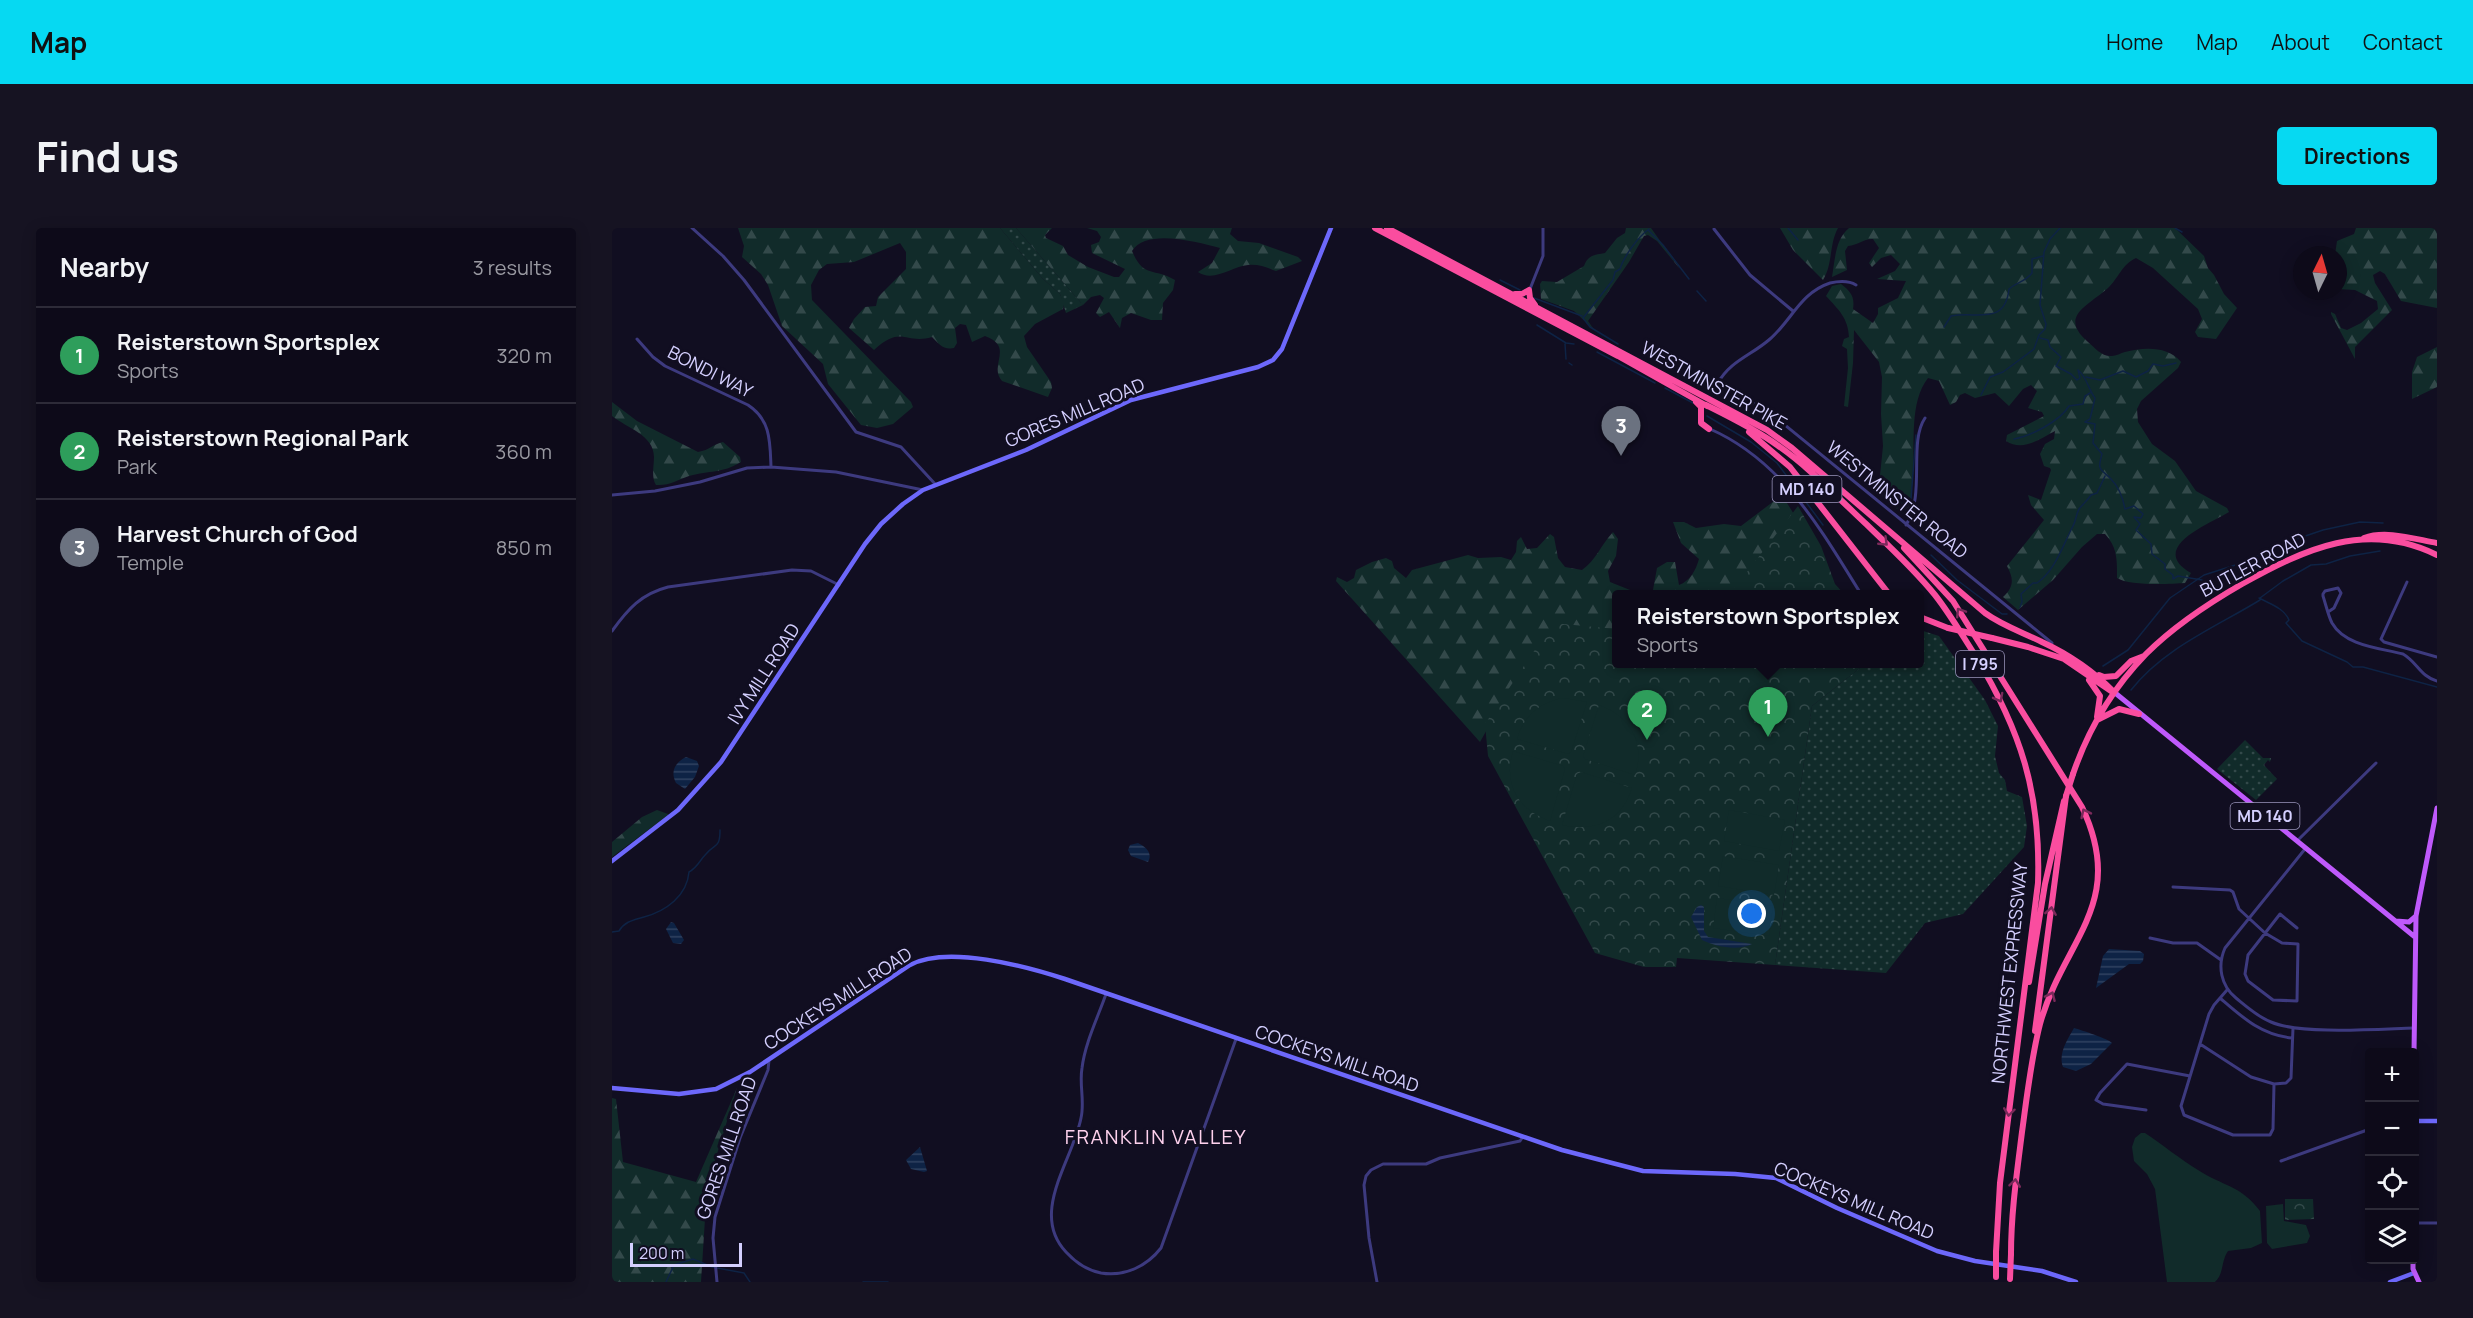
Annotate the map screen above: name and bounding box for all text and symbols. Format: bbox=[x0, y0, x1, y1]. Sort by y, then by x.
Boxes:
text: Map bbox=[30, 23, 87, 61]
text: Home bbox=[2106, 28, 2163, 56]
text: Map bbox=[2196, 28, 2238, 56]
text: About bbox=[2271, 28, 2330, 56]
text: Contact bbox=[2363, 28, 2443, 56]
text: Find us bbox=[36, 127, 179, 185]
button: Directions bbox=[2277, 127, 2437, 185]
north arrow bbox=[2293, 246, 2347, 300]
text: Nearby bbox=[60, 249, 149, 285]
text: 3 results bbox=[473, 254, 552, 281]
text: Reisterstown Sportsplex bbox=[117, 327, 380, 357]
street label: WESTMINSTER PIKE bbox=[1637, 335, 1792, 435]
street label: BONDI WAY bbox=[664, 339, 758, 403]
text: 1 bbox=[75, 342, 84, 369]
text: 320 m bbox=[496, 342, 552, 369]
text: Sports bbox=[117, 357, 179, 384]
street label: GORES MILL ROAD bbox=[1001, 372, 1148, 452]
pin: 3 bbox=[1602, 406, 1640, 456]
text: Reisterstown Regional Park bbox=[117, 423, 408, 453]
street label: WESTMINSTER ROAD bbox=[1822, 435, 1973, 564]
text: 2 bbox=[74, 438, 85, 465]
text: 360 m bbox=[495, 438, 552, 465]
text: Park bbox=[117, 453, 157, 480]
road number: MD 140 bbox=[1772, 476, 1842, 502]
text: Harvest Church of God bbox=[117, 519, 358, 549]
street label: BUTLER ROAD bbox=[2196, 526, 2310, 602]
text: 3 bbox=[74, 534, 85, 561]
text: 850 m bbox=[496, 534, 552, 561]
one-way arrow bbox=[1878, 535, 1888, 546]
text: Temple bbox=[117, 549, 184, 576]
popup bbox=[1612, 590, 1924, 668]
text: Reisterstown Sportsplex bbox=[1637, 601, 1899, 631]
one-way arrow bbox=[1955, 608, 1967, 618]
street label: IVY MILL ROAD bbox=[722, 618, 805, 729]
text: Sports bbox=[1637, 631, 1698, 658]
road number: I 795 bbox=[1956, 651, 2004, 677]
pin: 1 bbox=[1748, 688, 1788, 737]
pin: 2 bbox=[1628, 690, 1666, 740]
one-way arrow bbox=[1992, 692, 2003, 702]
road number: MD 140 bbox=[2230, 803, 2300, 829]
one-way arrow bbox=[2080, 809, 2092, 820]
street label: NORTHWEST EXPRESSWAY bbox=[1985, 860, 2033, 1085]
your location bbox=[1737, 899, 1766, 928]
one-way arrow bbox=[2044, 906, 2057, 916]
street label: COCKEYS MILL ROAD bbox=[759, 941, 916, 1055]
one-way arrow bbox=[2044, 992, 2056, 1003]
street label: COCKEYS MILL ROAD bbox=[1252, 1019, 1422, 1097]
map controls bbox=[2365, 1048, 2419, 1264]
button: + bbox=[2365, 1048, 2419, 1102]
street label: GORES MILL ROAD bbox=[690, 1073, 762, 1222]
button: − bbox=[2365, 1102, 2419, 1156]
one-way arrow bbox=[2003, 1107, 2016, 1116]
district label: FRANKLIN VALLEY bbox=[1065, 1123, 1247, 1150]
street label: COCKEYS MILL ROAD bbox=[1771, 1155, 1938, 1245]
button: locate bbox=[2365, 1156, 2419, 1210]
one-way arrow bbox=[2009, 1178, 2021, 1187]
button: layers bbox=[2365, 1210, 2419, 1264]
scale bar bbox=[630, 1240, 742, 1268]
text: 200 m bbox=[639, 1242, 684, 1264]

